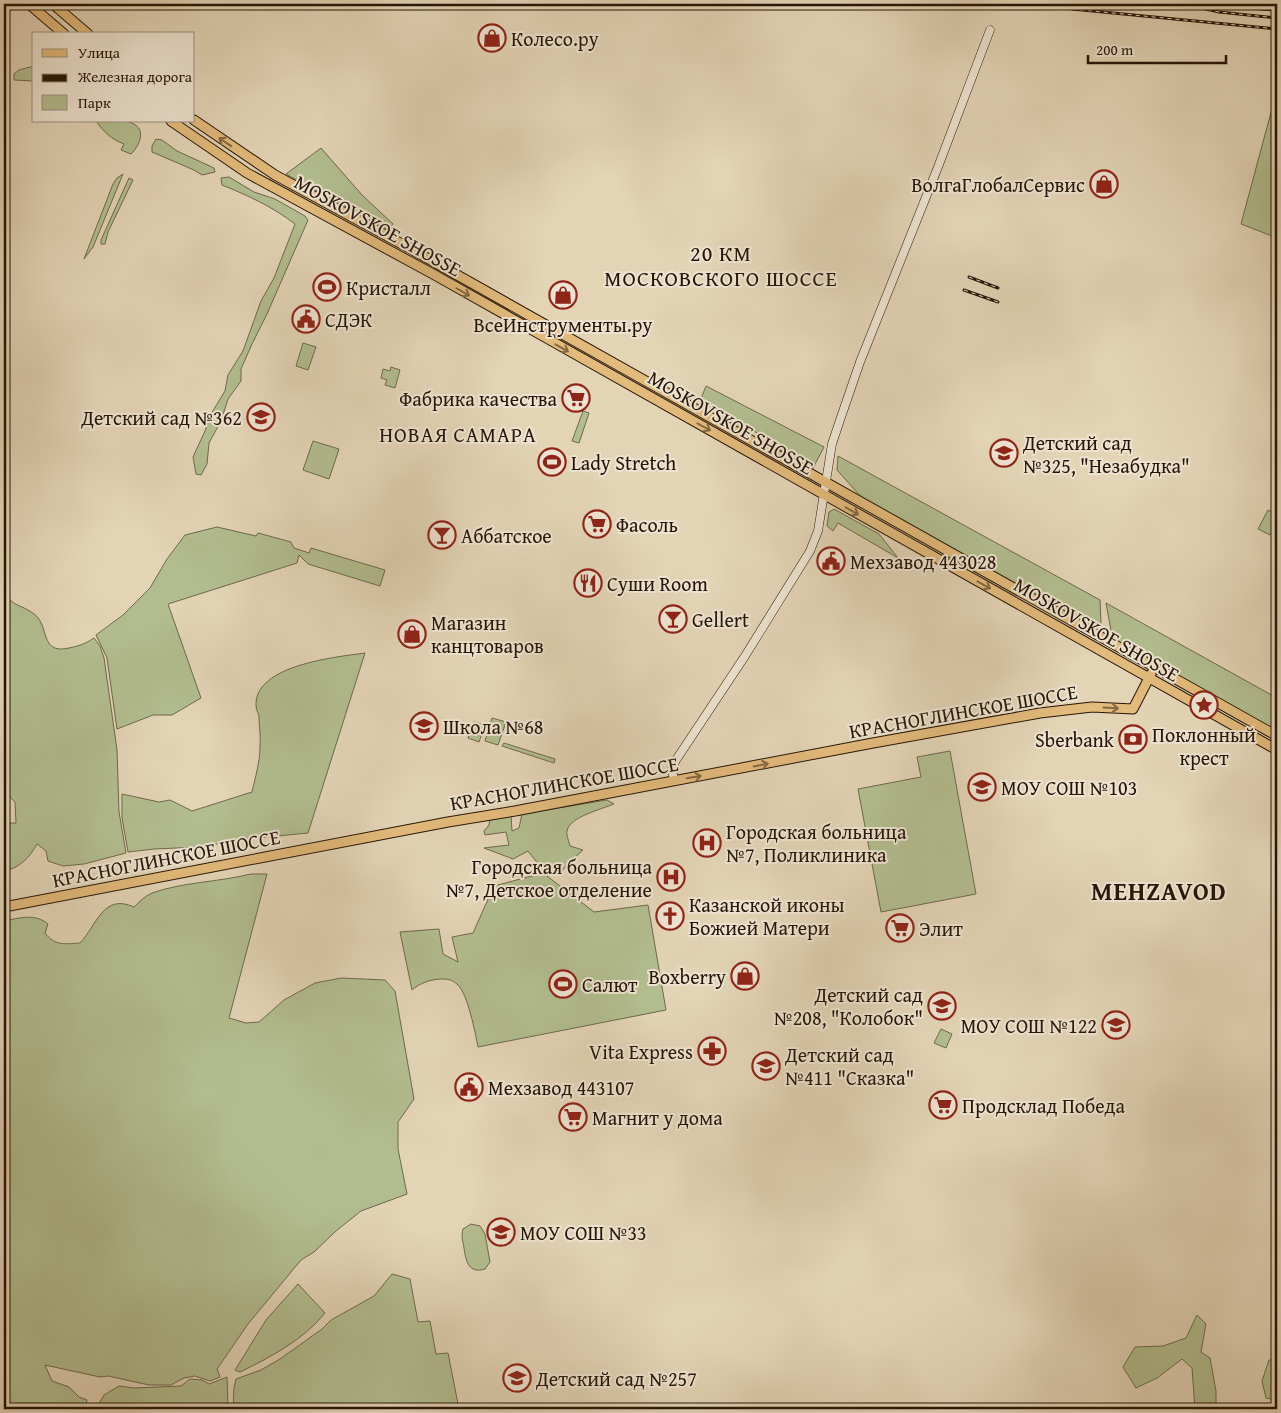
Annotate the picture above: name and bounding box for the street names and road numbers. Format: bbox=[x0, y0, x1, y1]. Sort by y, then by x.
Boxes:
street label: MOSKOVSKOE SHOSSE bbox=[289, 167, 467, 283]
street label: MOSKOVSKOE SHOSSE bbox=[643, 363, 819, 481]
street label: MOSKOVSKOE SHOSSE bbox=[1009, 570, 1185, 688]
street label: КРАСНОГЛИНСКОЕ ШОССЕ bbox=[847, 677, 1079, 745]
street label: КРАСНОГЛИНСКОЕ ШОССЕ bbox=[448, 749, 680, 817]
street label: КРАСНОГЛИНСКОЕ ШОССЕ bbox=[50, 822, 282, 894]

